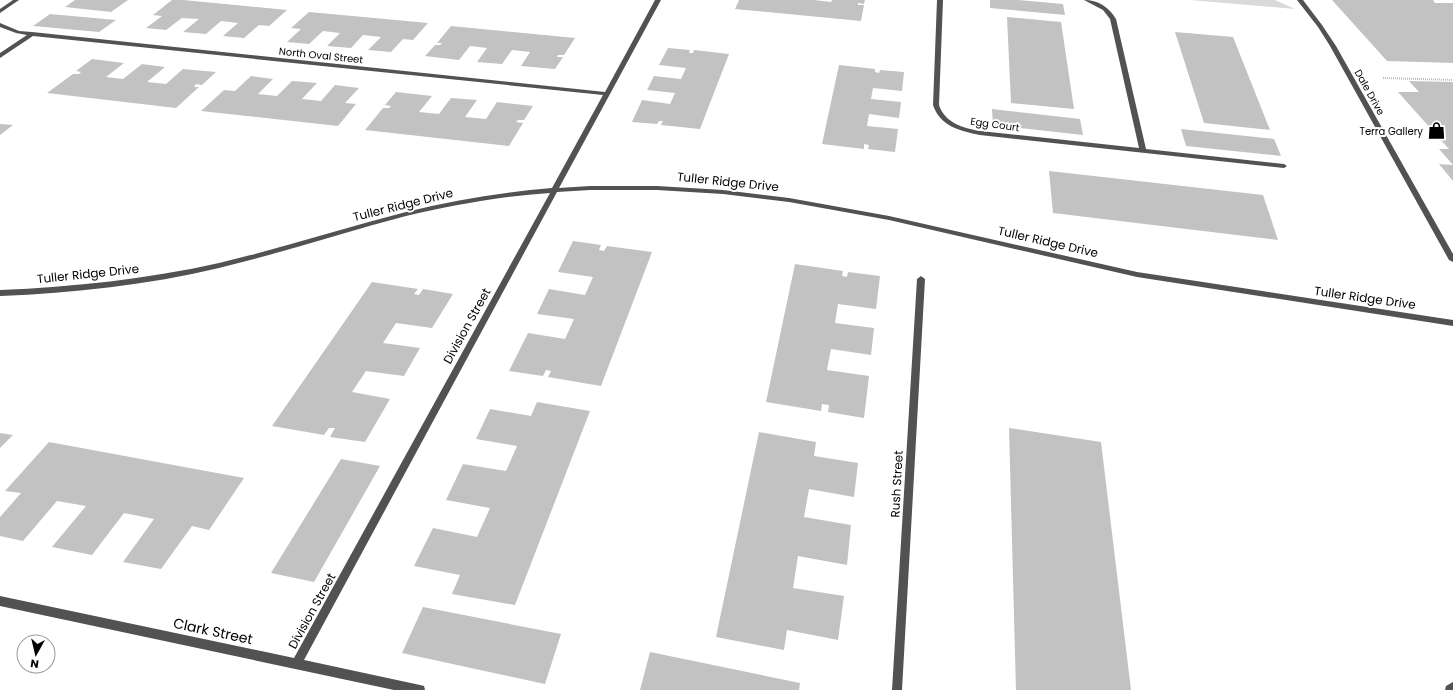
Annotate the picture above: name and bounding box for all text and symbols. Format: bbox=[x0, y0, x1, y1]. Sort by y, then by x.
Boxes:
street label: North Oval Street bbox=[278, 44, 364, 67]
street label: Dale Drive bbox=[1351, 67, 1388, 118]
street label: Egg Court bbox=[970, 114, 1021, 135]
shop icon: Terra Gallery bbox=[1426, 121, 1446, 141]
place label: Terra Gallery bbox=[1359, 124, 1423, 139]
street label: Tuller Ridge Drive bbox=[676, 168, 780, 195]
street label: Tuller Ridge Drive bbox=[351, 184, 455, 225]
street label: Tuller Ridge Drive bbox=[996, 222, 1100, 261]
street label: Tuller Ridge Drive bbox=[36, 260, 140, 287]
street label: Tuller Ridge Drive bbox=[1313, 282, 1417, 313]
street label: Division Street bbox=[439, 285, 494, 367]
street label: Rush Street bbox=[886, 450, 907, 518]
street label: Division Street bbox=[284, 570, 339, 652]
street label: Clark Street bbox=[171, 613, 255, 649]
north arrow bbox=[16, 634, 56, 674]
text: N bbox=[29, 655, 40, 672]

